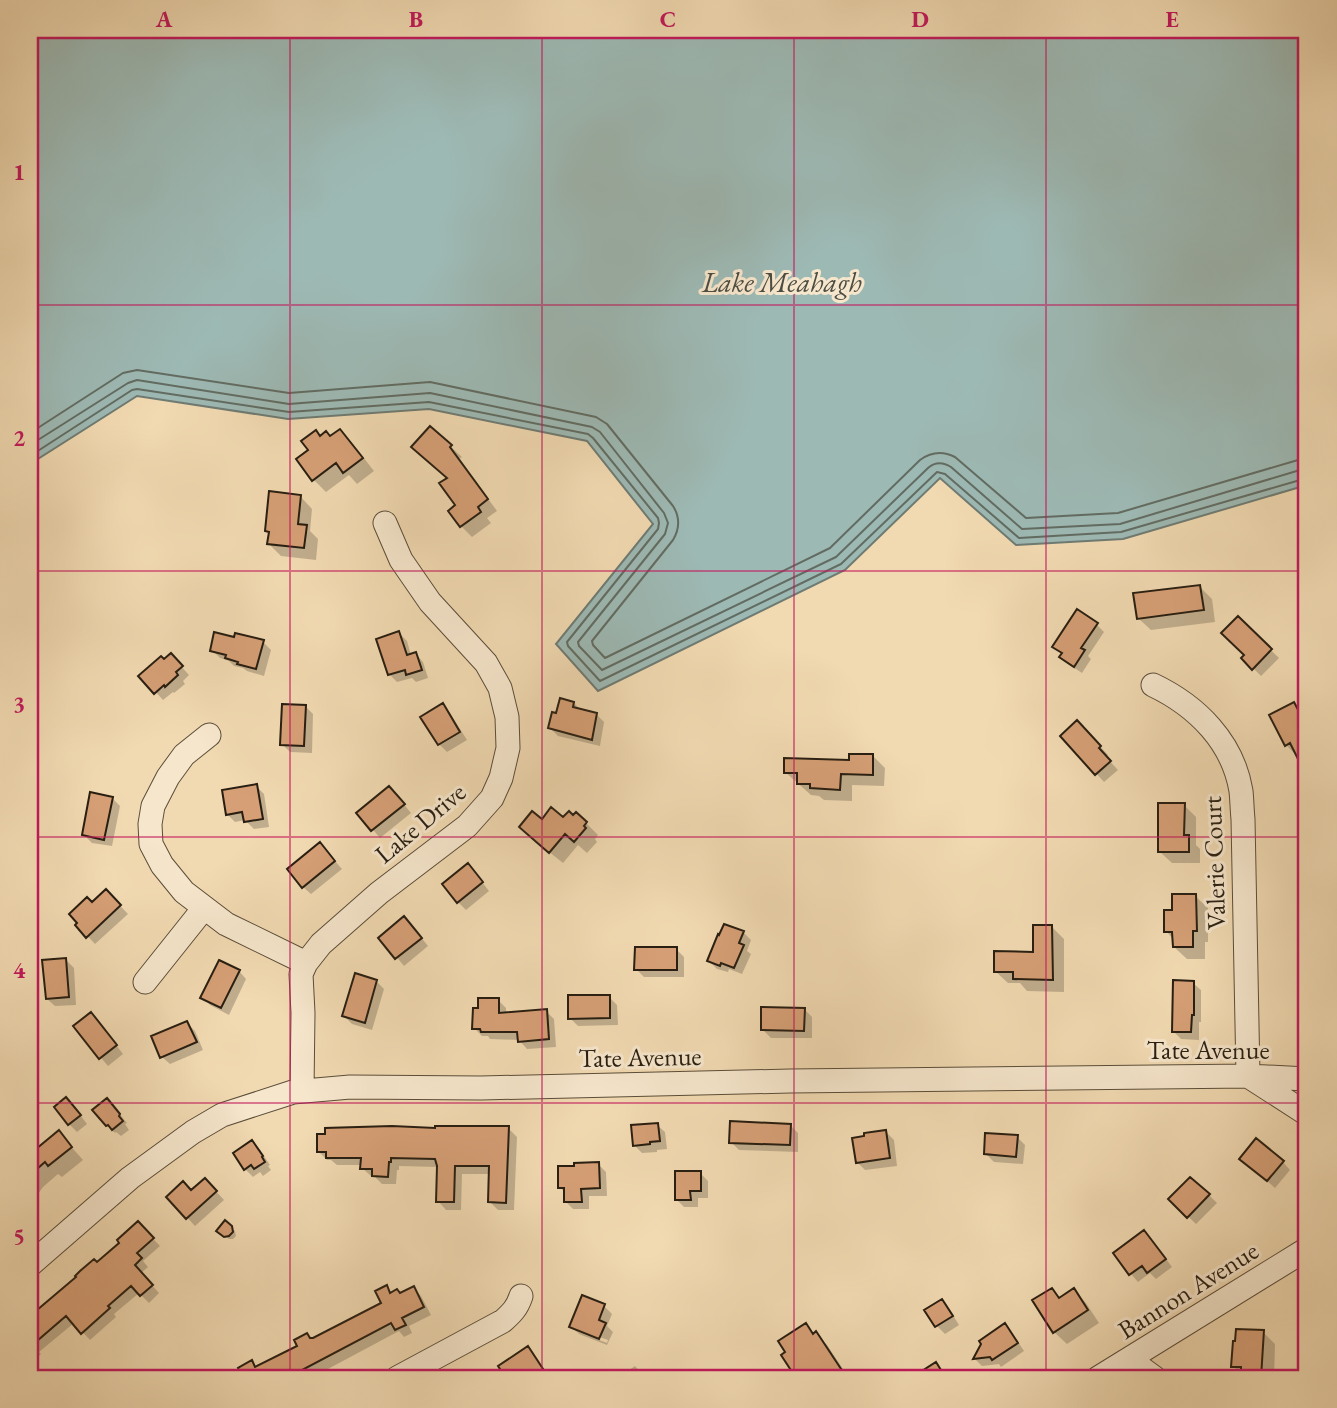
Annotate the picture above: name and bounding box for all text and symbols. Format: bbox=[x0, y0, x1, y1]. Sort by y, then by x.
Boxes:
text: A bbox=[155, 4, 173, 34]
text: B bbox=[409, 4, 423, 34]
text: C bbox=[660, 4, 676, 34]
text: D bbox=[911, 4, 929, 34]
text: E bbox=[1165, 4, 1179, 34]
text: 1 bbox=[13, 157, 25, 187]
water label: Lake Meahagh bbox=[701, 264, 862, 300]
text: 2 bbox=[13, 423, 25, 453]
text: 3 bbox=[13, 689, 25, 719]
street label: Lake Drive bbox=[367, 775, 473, 871]
street label: Valerie Court bbox=[1195, 795, 1233, 931]
text: 4 bbox=[13, 955, 26, 985]
street label: Tate Avenue bbox=[1146, 1033, 1270, 1067]
street label: Tate Avenue bbox=[578, 1039, 702, 1075]
text: 5 bbox=[13, 1221, 25, 1251]
street label: Bannon Avenue bbox=[1111, 1233, 1265, 1347]

